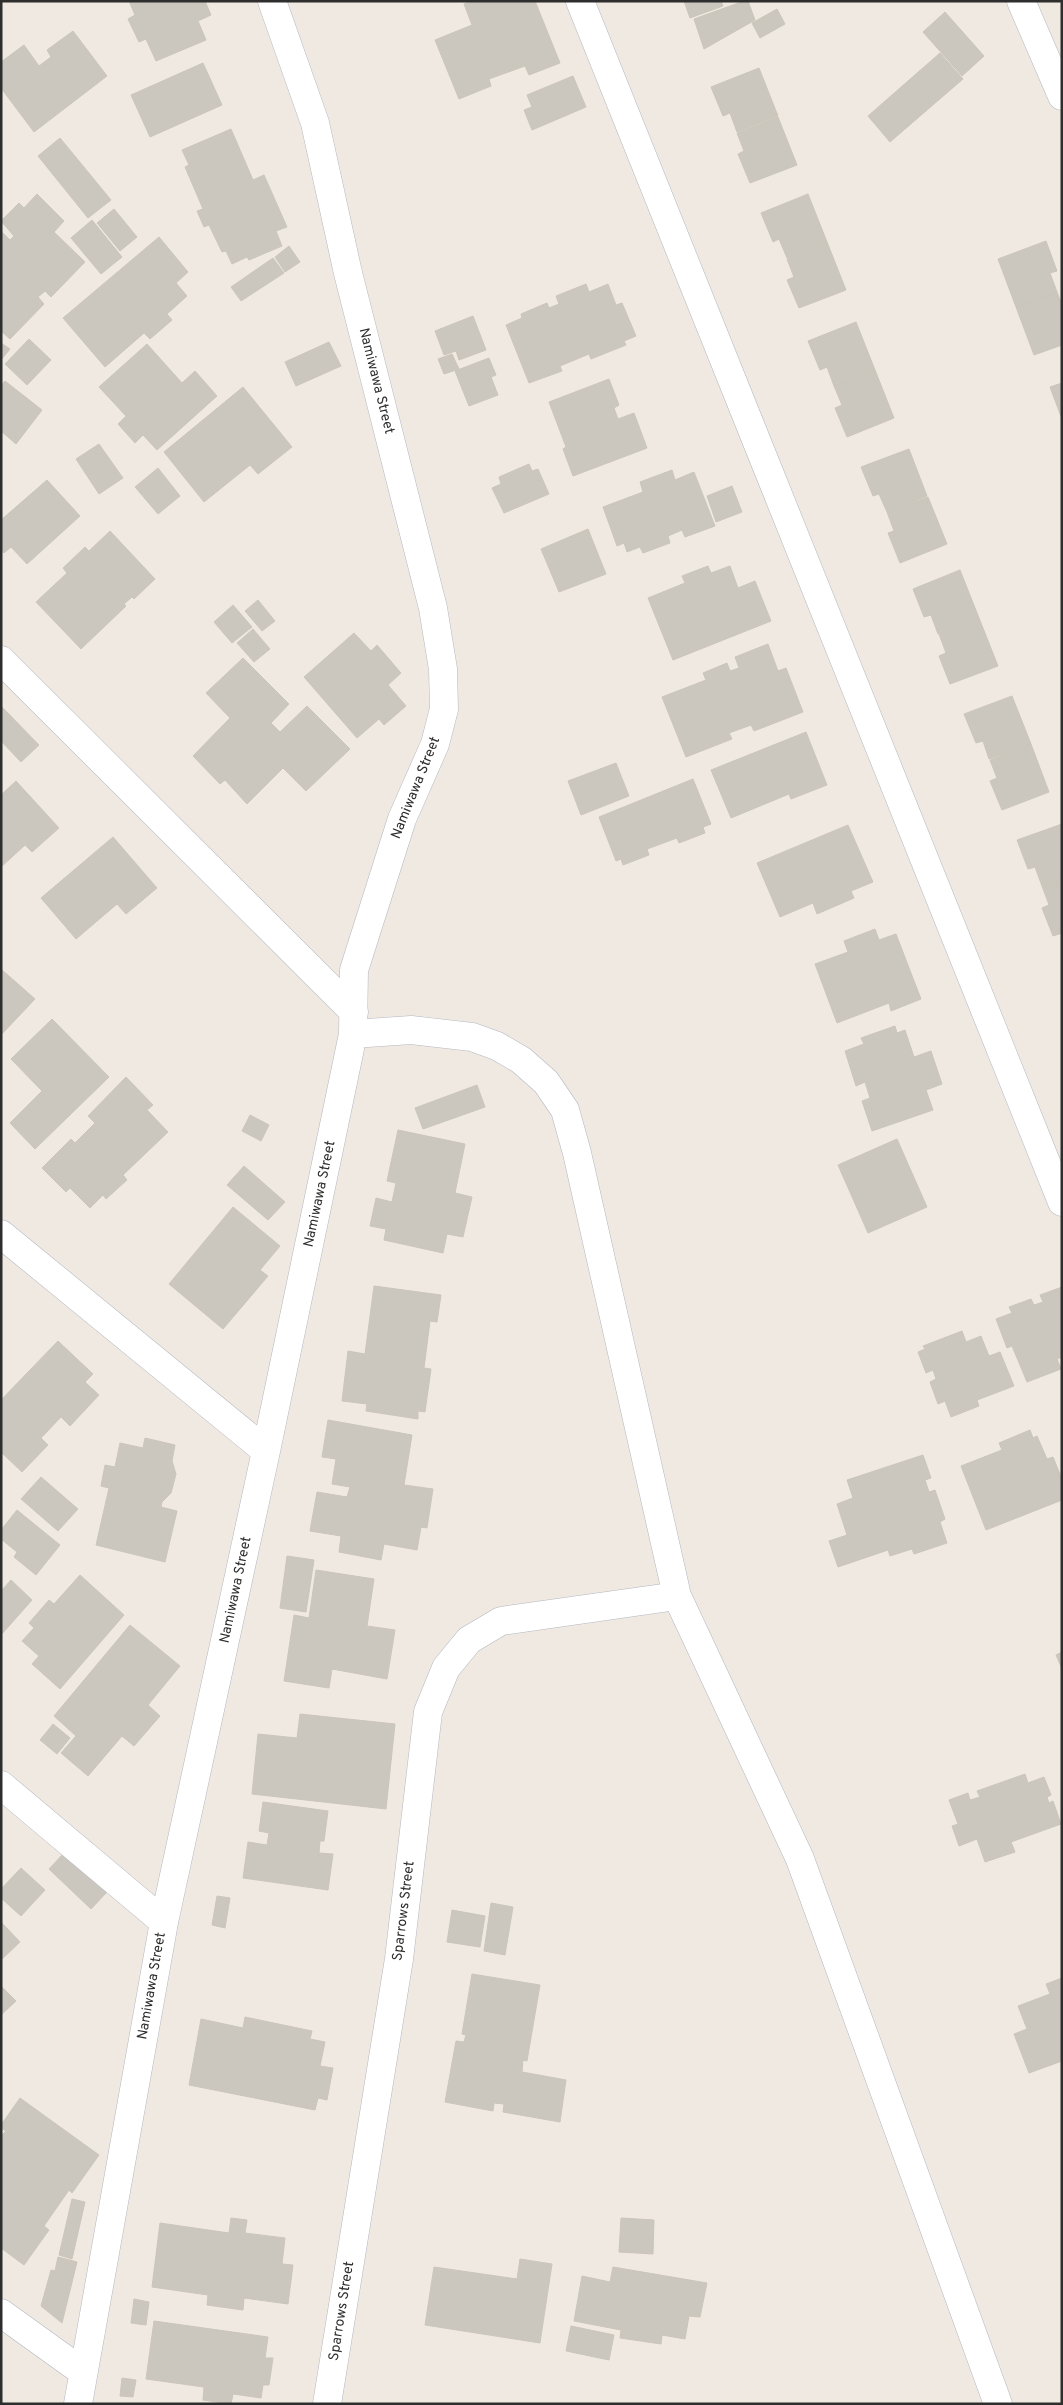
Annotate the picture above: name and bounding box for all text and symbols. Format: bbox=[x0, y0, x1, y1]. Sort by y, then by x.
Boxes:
street label: Namiwawa Street bbox=[355, 326, 397, 436]
street label: Namiwawa Street bbox=[388, 734, 444, 842]
street label: Namiwawa Street bbox=[300, 1139, 340, 1249]
street label: Namiwawa Street bbox=[216, 1535, 256, 1645]
street label: Sparrows Street bbox=[389, 1860, 419, 1962]
street label: Namiwawa Street bbox=[134, 1931, 170, 2041]
street label: Sparrows Street bbox=[326, 2260, 358, 2362]

